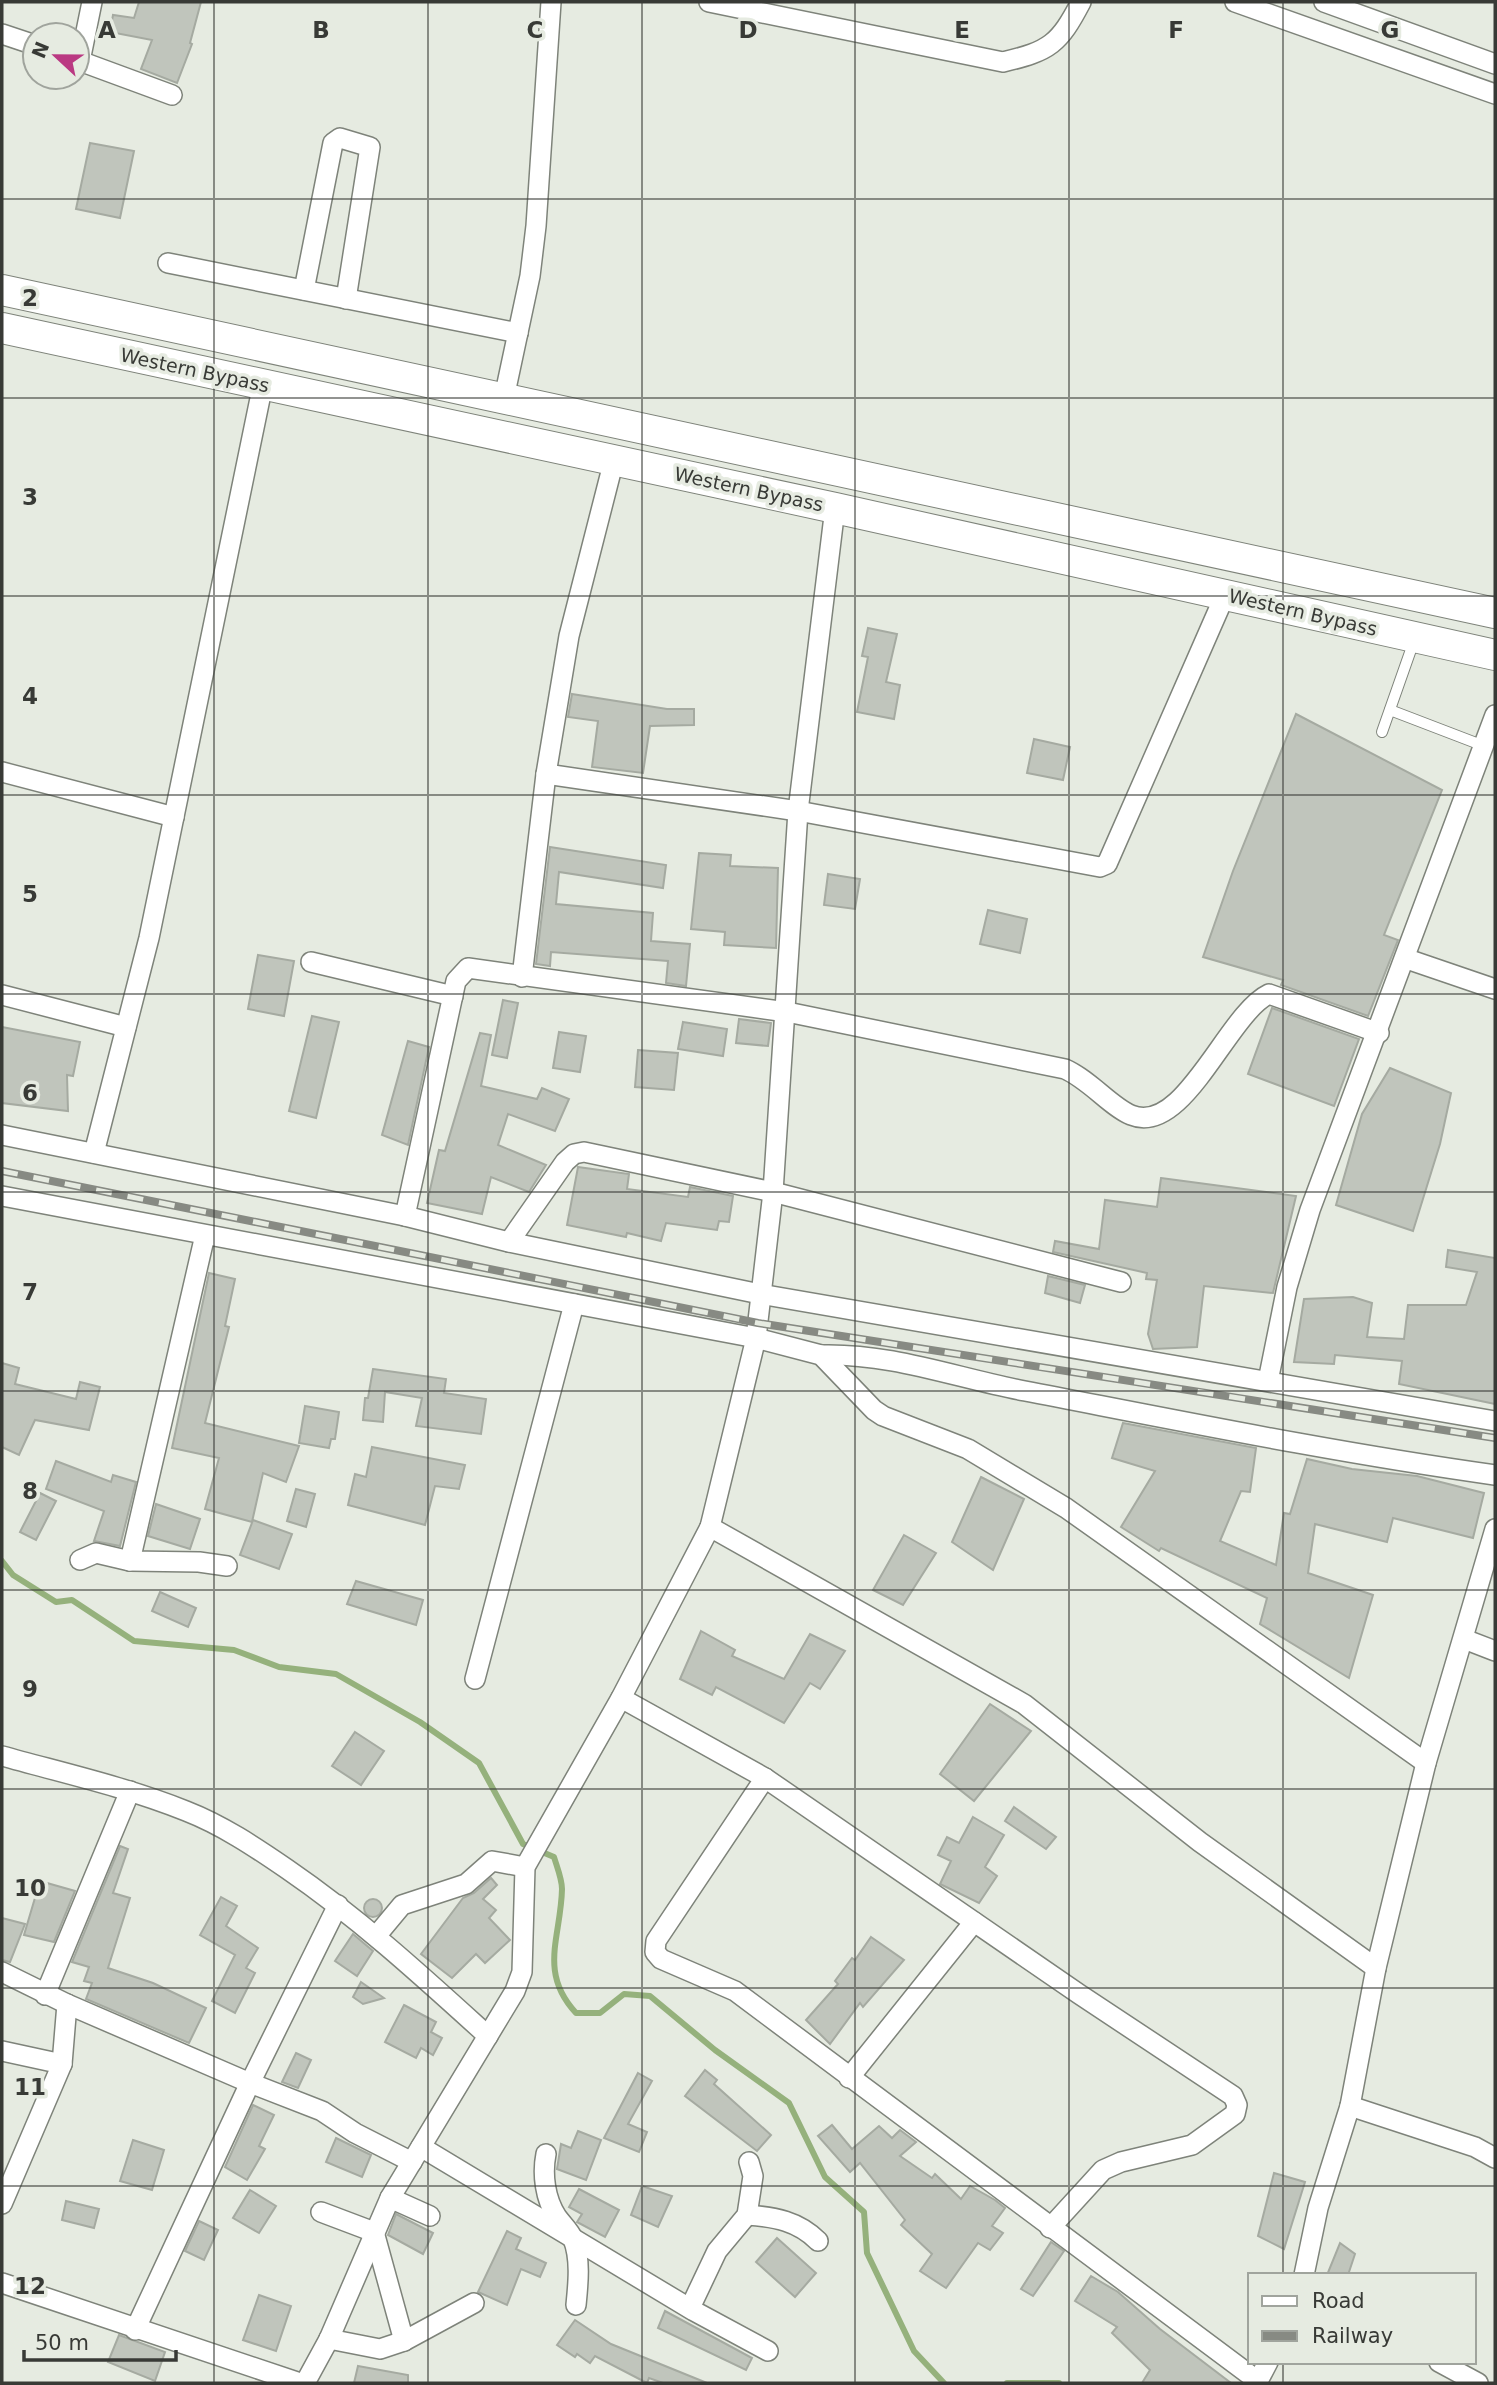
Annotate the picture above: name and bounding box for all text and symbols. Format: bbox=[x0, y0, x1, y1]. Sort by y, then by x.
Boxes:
text: A bbox=[98, 17, 116, 43]
text: B bbox=[312, 17, 330, 43]
text: C bbox=[527, 17, 543, 43]
text: D bbox=[738, 17, 758, 43]
text: E bbox=[954, 17, 970, 43]
text: F bbox=[1168, 17, 1184, 43]
text: G bbox=[1381, 17, 1399, 43]
north arrow bbox=[21, 21, 91, 91]
text: N bbox=[27, 38, 53, 61]
text: 2 bbox=[22, 285, 38, 311]
street label: Western Bypass bbox=[118, 343, 272, 397]
street label: Western Bypass bbox=[672, 462, 826, 516]
text: 3 bbox=[22, 484, 38, 510]
street label: Western Bypass bbox=[1227, 584, 1379, 640]
text: 4 bbox=[22, 683, 38, 709]
text: 5 bbox=[22, 881, 38, 907]
text: 6 bbox=[22, 1080, 38, 1106]
text: 7 bbox=[22, 1279, 38, 1305]
text: 8 bbox=[22, 1478, 38, 1504]
text: 9 bbox=[22, 1676, 38, 1702]
text: 10 bbox=[14, 1875, 46, 1901]
text: 11 bbox=[14, 2074, 46, 2100]
text: 12 bbox=[14, 2273, 46, 2299]
legend bbox=[1248, 2273, 1476, 2364]
text: Road bbox=[1312, 2289, 1365, 2313]
scale bar bbox=[24, 2318, 177, 2362]
text: Railway bbox=[1312, 2324, 1393, 2348]
text: 50 m bbox=[35, 2331, 89, 2355]

